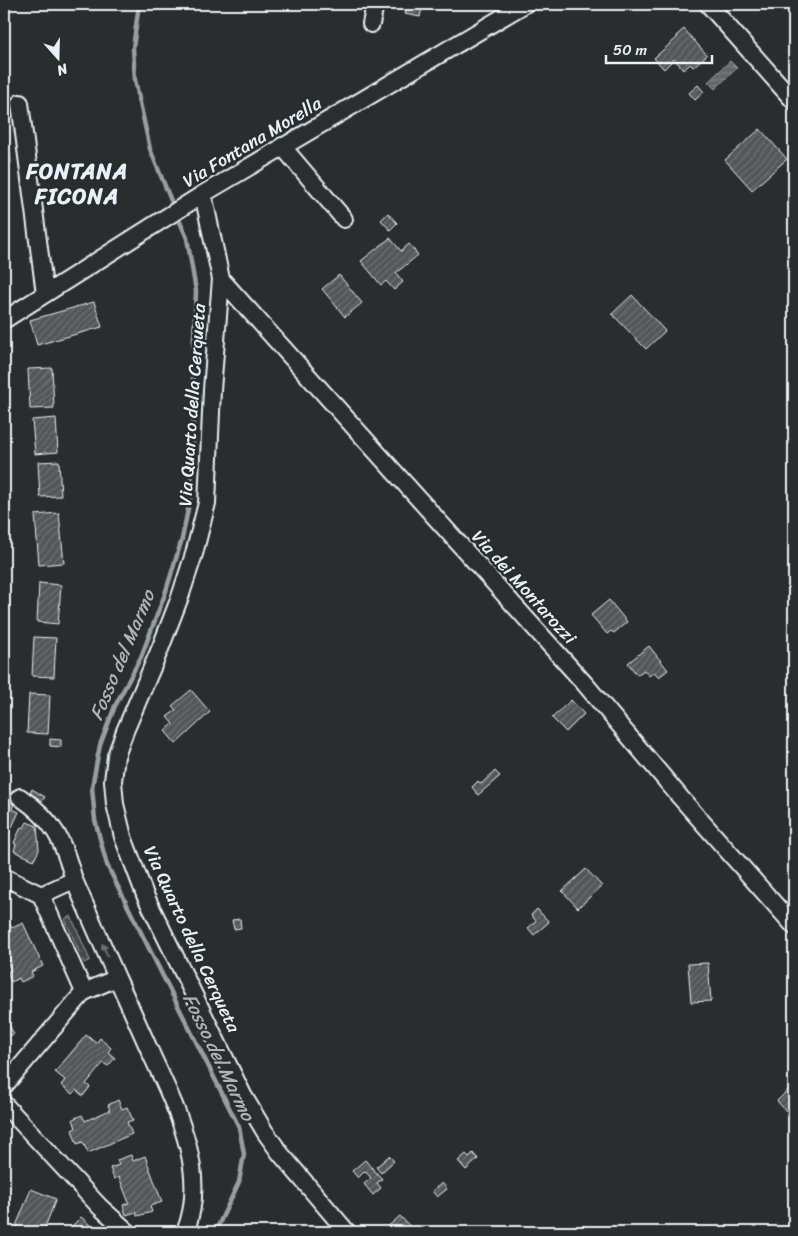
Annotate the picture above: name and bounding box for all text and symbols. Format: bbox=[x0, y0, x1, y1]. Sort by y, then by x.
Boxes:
north arrow bbox=[32, 32, 82, 82]
scale bar bbox=[606, 32, 712, 64]
text: 50 m bbox=[613, 37, 648, 63]
text: N bbox=[53, 56, 72, 83]
street label: Via Fontana Morella bbox=[176, 87, 329, 196]
district label: FONTANA FICONA bbox=[25, 152, 128, 216]
street label: Via Quarto della Cerqueta bbox=[169, 301, 215, 508]
street label: Via dei Montarozzi bbox=[463, 522, 585, 653]
water label: Fosso del Marmo bbox=[80, 583, 165, 725]
street label: Via Quarto della Cerqueta bbox=[135, 840, 250, 1039]
one-way arrow bbox=[101, 943, 109, 957]
water label: Fosso del Marmo bbox=[174, 987, 265, 1128]

